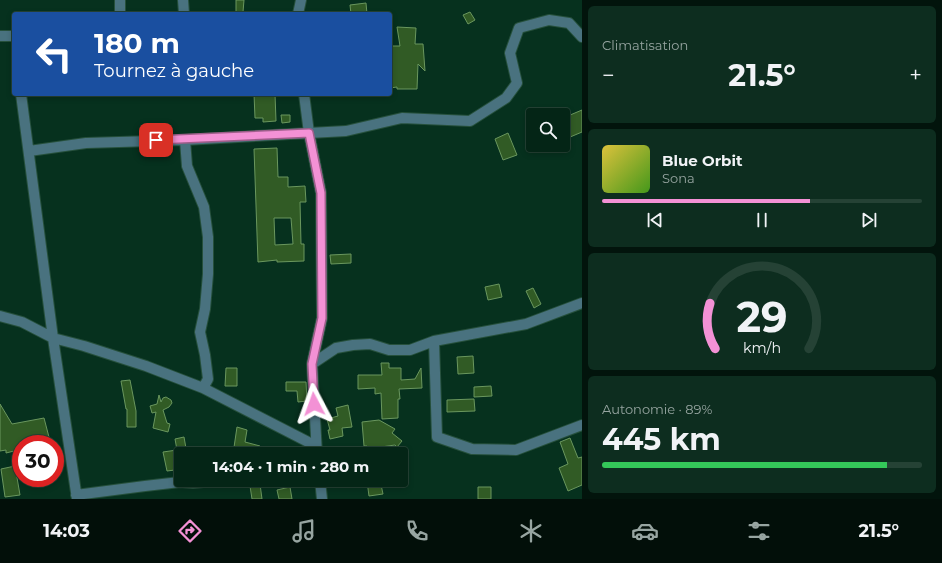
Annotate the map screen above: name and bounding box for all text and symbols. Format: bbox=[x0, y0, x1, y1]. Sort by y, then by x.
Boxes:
text: 180 m bbox=[94, 26, 180, 60]
icon: left bbox=[28, 28, 80, 80]
text: Climatisation bbox=[602, 37, 688, 53]
text: 21.5° bbox=[728, 57, 796, 94]
text: Tournez à gauche bbox=[94, 60, 254, 82]
text: − bbox=[602, 62, 615, 89]
text: + bbox=[909, 62, 922, 89]
map controls bbox=[526, 108, 570, 152]
button: search bbox=[526, 108, 570, 152]
pin bbox=[139, 123, 173, 157]
icon: arrive bbox=[145, 129, 167, 151]
text: Blue Orbit bbox=[662, 151, 742, 170]
text: Sona bbox=[662, 170, 695, 186]
icon: previous bbox=[644, 209, 666, 231]
icon: pause bbox=[751, 209, 773, 231]
icon: next bbox=[858, 209, 880, 231]
text: 29 bbox=[736, 292, 788, 342]
text: km/h bbox=[743, 339, 781, 357]
position arrow bbox=[293, 383, 335, 425]
text: Autonomie · 89% bbox=[602, 401, 712, 417]
text: 445 km bbox=[602, 421, 721, 458]
speed limit sign: 30 bbox=[12, 435, 64, 487]
text: 14:04 · 1 min · 280 m bbox=[213, 457, 369, 476]
icon: directions bbox=[176, 517, 204, 545]
icon: music bbox=[290, 517, 318, 545]
icon: phone bbox=[403, 517, 431, 545]
icon: climate bbox=[517, 517, 545, 545]
icon: car bbox=[631, 517, 659, 545]
icon: filters bbox=[745, 517, 773, 545]
text: 14:03 bbox=[43, 520, 90, 542]
text: 21.5° bbox=[859, 520, 899, 542]

